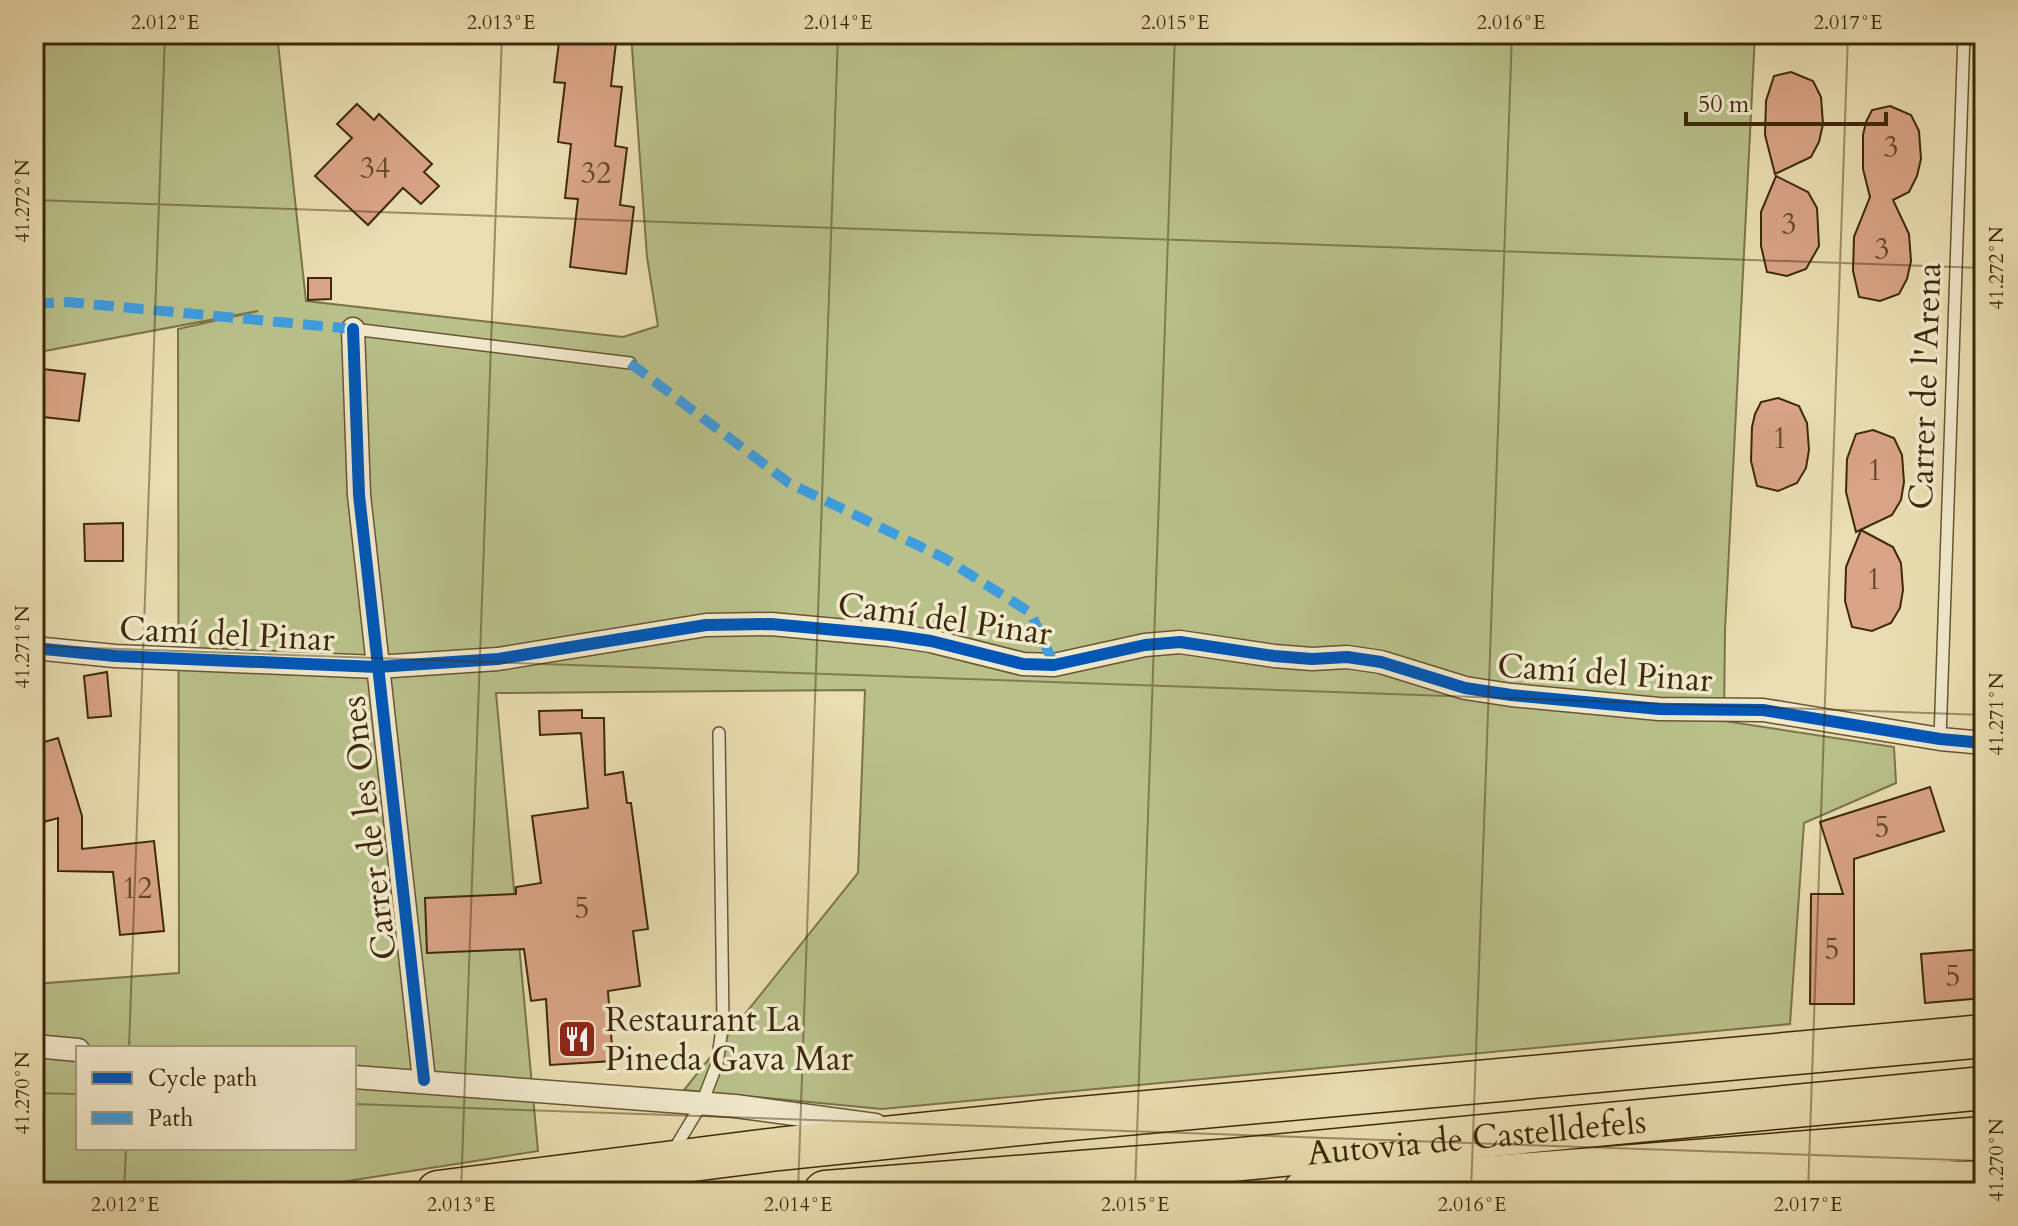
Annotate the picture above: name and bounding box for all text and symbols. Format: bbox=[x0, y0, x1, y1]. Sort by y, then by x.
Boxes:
text: 2.012°E bbox=[131, 9, 199, 36]
text: 2.013°E bbox=[467, 9, 535, 36]
text: 2.014°E bbox=[804, 9, 872, 36]
text: 2.015°E bbox=[1141, 9, 1209, 36]
text: 2.016°E bbox=[1477, 9, 1545, 36]
text: 2.017°E bbox=[1814, 9, 1882, 36]
scale bar bbox=[1686, 76, 1886, 126]
text: 50 m bbox=[1698, 88, 1750, 121]
house number: 3 bbox=[1883, 127, 1899, 168]
house number: 34 bbox=[360, 148, 390, 189]
house number: 32 bbox=[581, 153, 611, 194]
text: 41.272°N bbox=[9, 159, 36, 243]
house number: 3 bbox=[1781, 204, 1797, 245]
text: 41.272°N bbox=[1983, 226, 2010, 310]
house number: 3 bbox=[1874, 229, 1890, 270]
street label: Carrer de l'Arena bbox=[1898, 261, 1952, 511]
house number: 1 bbox=[1772, 418, 1788, 459]
house number: 1 bbox=[1867, 450, 1883, 491]
house number: 1 bbox=[1866, 559, 1882, 600]
street label: Camí del Pinar bbox=[835, 581, 1055, 657]
text: 41.271°N bbox=[9, 605, 36, 689]
street label: Camí del Pinar bbox=[118, 605, 336, 663]
street label: Camí del Pinar bbox=[1496, 643, 1715, 704]
text: 41.271°N bbox=[1983, 672, 2010, 756]
street label: Carrer de les Ones bbox=[330, 693, 408, 962]
house number: 5 bbox=[1874, 807, 1890, 848]
house number: 12 bbox=[122, 868, 152, 909]
house number: 5 bbox=[574, 888, 590, 929]
house number: 5 bbox=[1824, 929, 1840, 970]
house number: 5 bbox=[1945, 956, 1961, 997]
place label: Restaurant La Pineda Gava Mar bbox=[605, 997, 854, 1082]
restaurant icon: Restaurant La Pineda Gava Mar bbox=[556, 1018, 598, 1060]
legend bbox=[76, 1046, 356, 1150]
text: 41.270°N bbox=[9, 1051, 36, 1135]
text: Cycle path bbox=[148, 1062, 257, 1095]
street label: Autovia de Castelldefels bbox=[1305, 1098, 1648, 1177]
text: Path bbox=[148, 1102, 193, 1135]
text: 41.270°N bbox=[1983, 1118, 2010, 1202]
text: 2.012°E bbox=[91, 1191, 159, 1218]
text: 2.013°E bbox=[427, 1191, 495, 1218]
text: 2.014°E bbox=[764, 1191, 832, 1218]
text: 2.015°E bbox=[1101, 1191, 1169, 1218]
text: 2.016°E bbox=[1438, 1191, 1506, 1218]
text: 2.017°E bbox=[1774, 1191, 1842, 1218]

